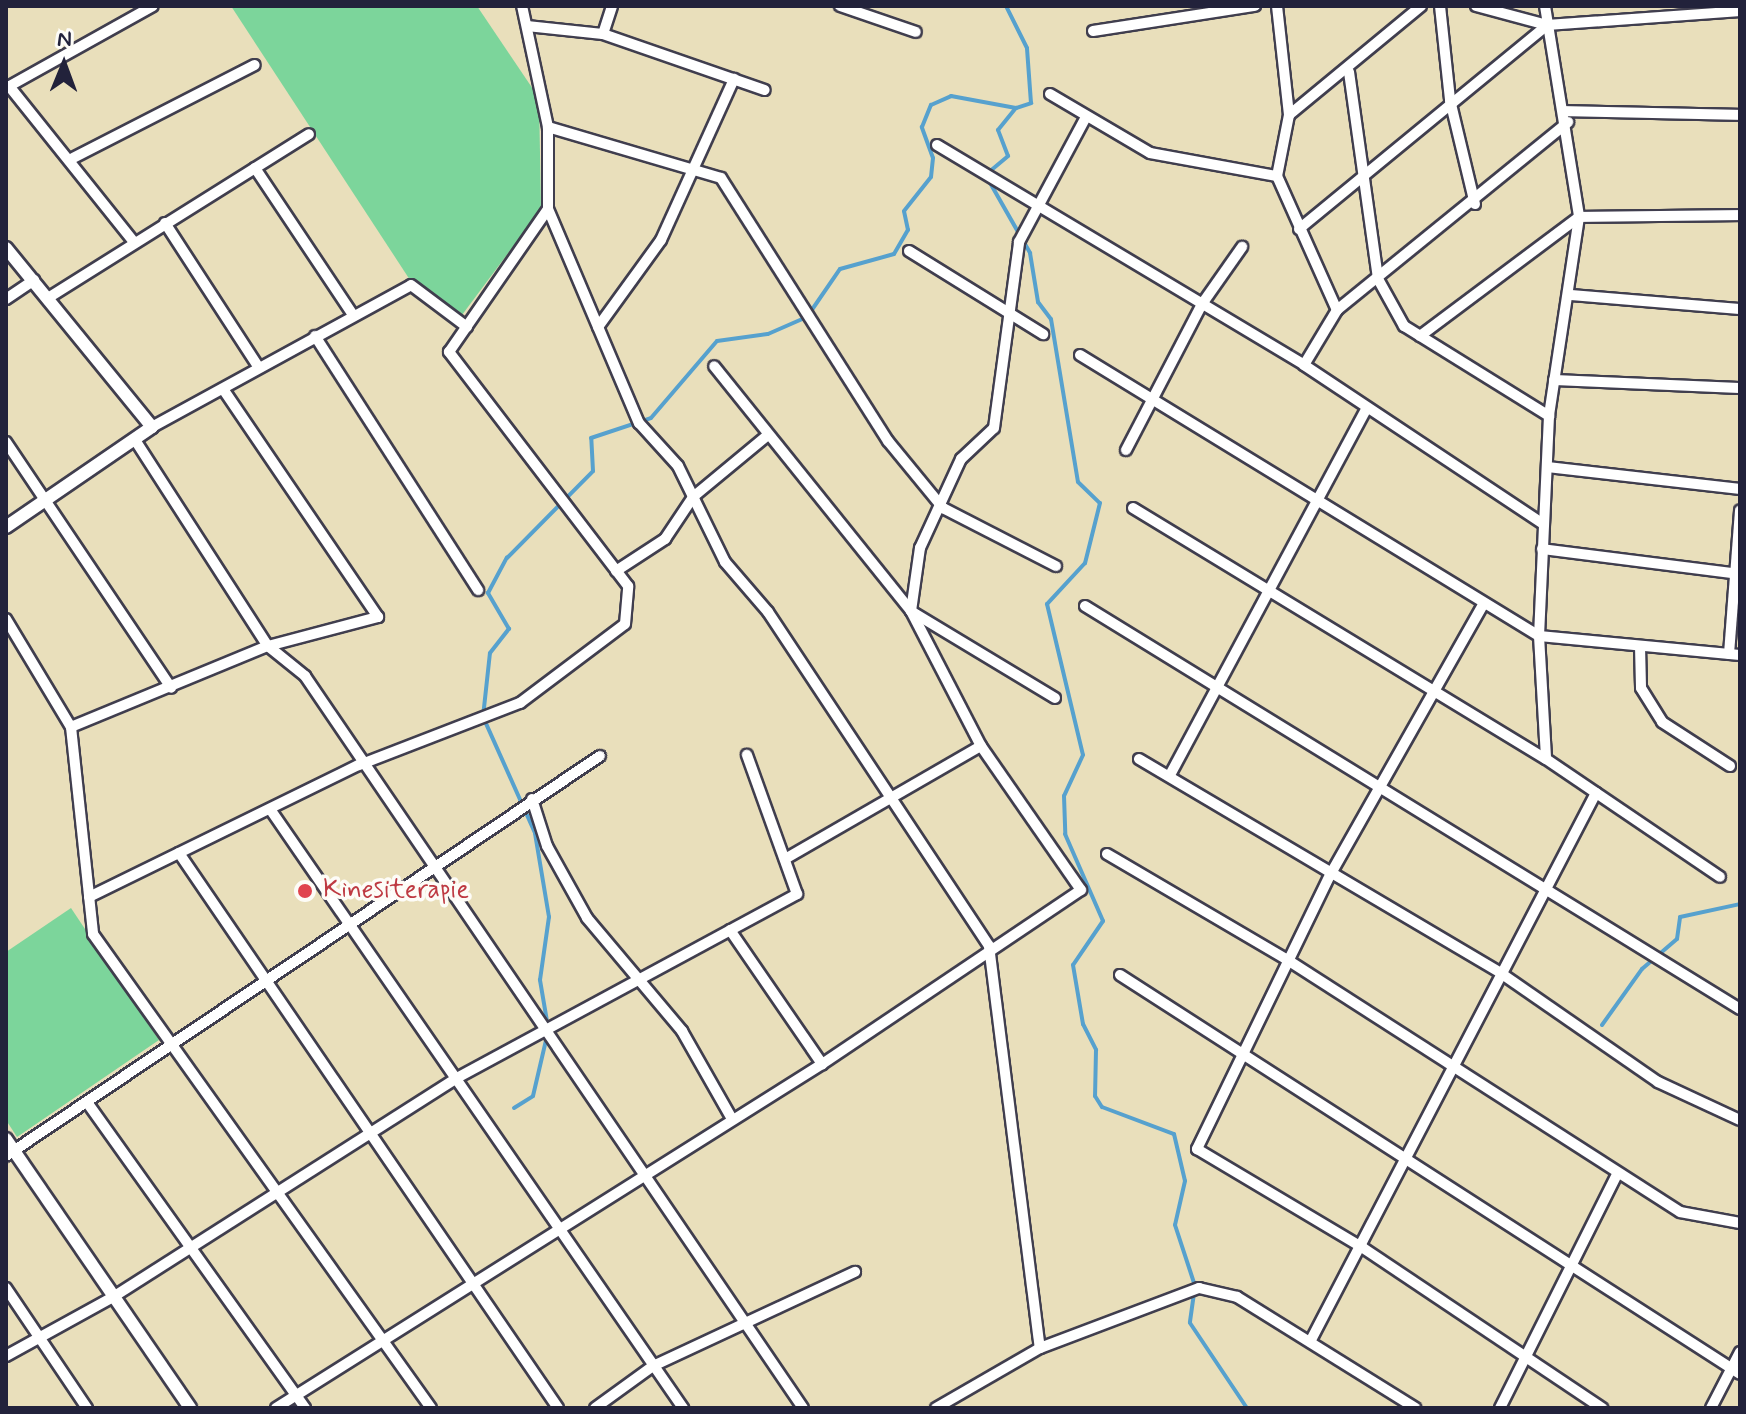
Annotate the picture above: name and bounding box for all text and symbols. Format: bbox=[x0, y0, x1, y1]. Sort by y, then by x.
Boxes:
north arrow bbox=[24, 24, 104, 104]
text: N bbox=[57, 26, 72, 54]
place label: Kinesiterapie bbox=[323, 875, 469, 907]
marker: Kinesiterapie bbox=[294, 880, 316, 902]

